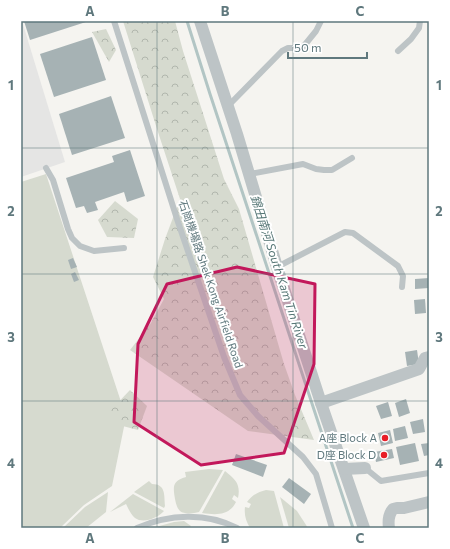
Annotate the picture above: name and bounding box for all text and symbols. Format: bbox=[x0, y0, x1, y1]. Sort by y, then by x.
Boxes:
text: A bbox=[85, 3, 95, 19]
text: B bbox=[221, 3, 230, 19]
text: C bbox=[356, 3, 365, 19]
scale bar bbox=[288, 34, 367, 60]
text: 50 m bbox=[294, 40, 322, 54]
text: 1 bbox=[8, 77, 14, 93]
text: 1 bbox=[436, 77, 442, 93]
water label: 錦田南河 South Kam Tin River bbox=[248, 193, 312, 351]
street label: 石崗機場路 Shek Kong Airfield Road bbox=[177, 198, 246, 369]
text: 2 bbox=[7, 203, 15, 219]
text: 2 bbox=[435, 203, 443, 219]
text: 3 bbox=[7, 329, 15, 345]
text: 3 bbox=[435, 329, 443, 345]
place label: A座 Block A bbox=[319, 431, 377, 444]
marker: A座 Block A bbox=[380, 433, 390, 443]
place label: D座 Block D bbox=[317, 448, 376, 461]
marker: D座 Block D bbox=[379, 450, 389, 460]
text: 4 bbox=[7, 455, 15, 471]
text: 4 bbox=[435, 455, 443, 471]
text: A bbox=[85, 530, 95, 546]
text: B bbox=[221, 530, 230, 546]
text: C bbox=[356, 530, 365, 546]

